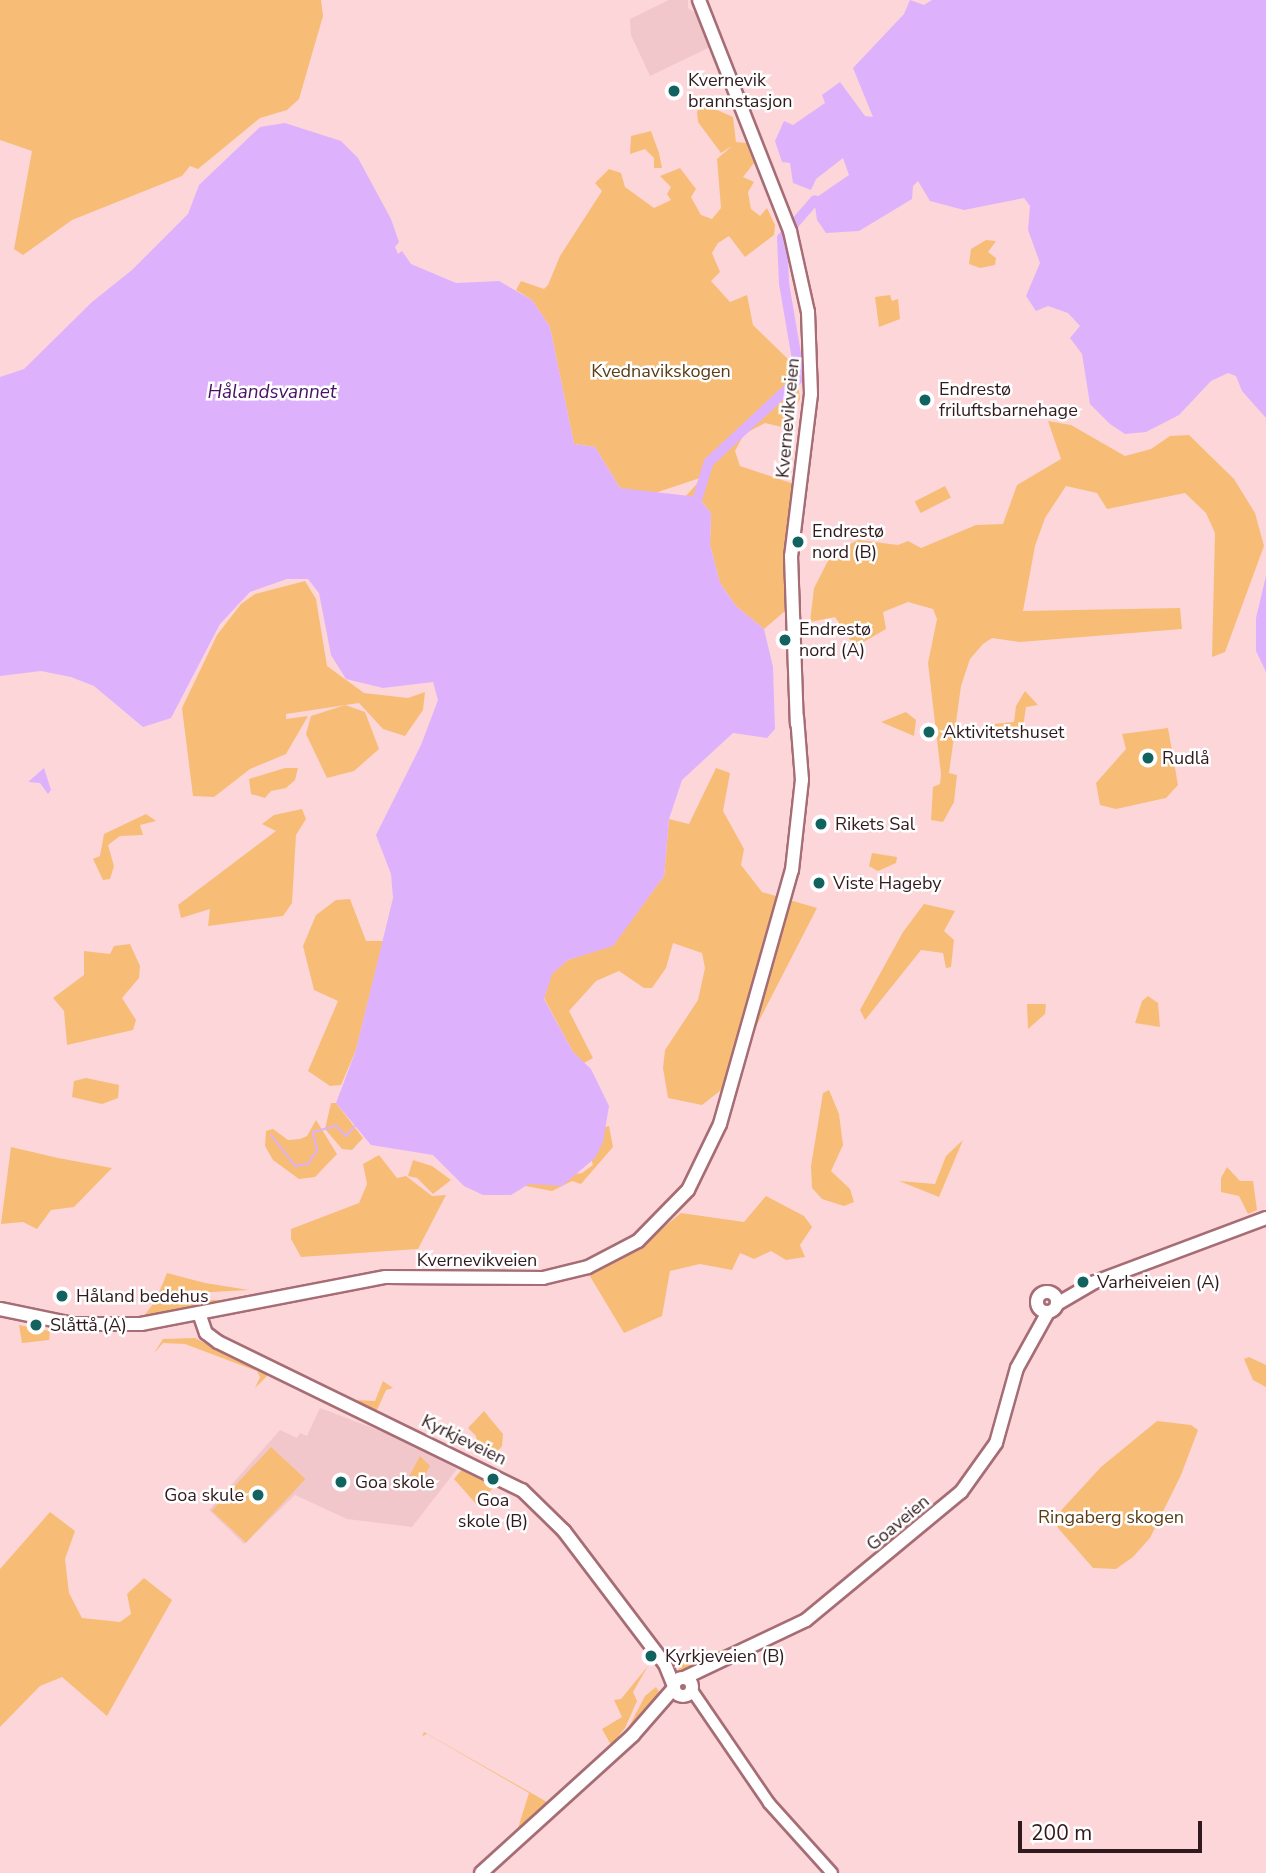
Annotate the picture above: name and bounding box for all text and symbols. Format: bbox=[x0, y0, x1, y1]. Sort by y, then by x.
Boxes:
place label: Kvernevik brannstasjon bbox=[688, 70, 792, 112]
marker: Kvernevik brannstasjon bbox=[666, 83, 682, 99]
street label: Kvernevikveien bbox=[772, 357, 804, 479]
park label: Kvednavikskogen bbox=[591, 360, 731, 382]
place label: Endrestø friluftsbarnehage bbox=[939, 379, 1078, 422]
water label: Hålandsvannet bbox=[207, 382, 337, 404]
marker: Endrestø friluftsbarnehage bbox=[917, 392, 933, 408]
place label: Endrestø nord (B) bbox=[812, 521, 884, 564]
marker: Endrestø nord (B) bbox=[790, 534, 806, 550]
place label: Endrestø nord (A) bbox=[799, 619, 871, 662]
marker: Endrestø nord (A) bbox=[777, 632, 793, 648]
place label: Aktivitetshuset bbox=[943, 721, 1064, 743]
marker: Aktivitetshuset bbox=[921, 724, 937, 740]
place label: Rudlå bbox=[1162, 747, 1210, 769]
marker: Rudlå bbox=[1140, 750, 1156, 766]
place label: Rikets Sal bbox=[835, 813, 915, 835]
marker: Rikets Sal bbox=[813, 816, 829, 832]
place label: Viste Hageby bbox=[833, 872, 942, 894]
marker: Viste Hageby bbox=[811, 875, 827, 891]
street label: Kvernevikveien bbox=[417, 1249, 537, 1271]
place label: Varheiveien (A) bbox=[1097, 1271, 1220, 1293]
marker: Varheiveien (A) bbox=[1075, 1274, 1091, 1290]
place label: Håland bedehus bbox=[76, 1285, 209, 1307]
marker: Håland bedehus bbox=[54, 1288, 70, 1304]
place label: Slåttå (A) bbox=[50, 1314, 127, 1336]
marker: Slåttå (A) bbox=[28, 1317, 44, 1333]
street label: Kyrkjeveien bbox=[418, 1410, 510, 1470]
place label: Goa skole bbox=[355, 1471, 434, 1493]
marker: Goa skole (B) bbox=[485, 1471, 501, 1487]
marker: Goa skole bbox=[333, 1474, 349, 1490]
place label: Goa skule bbox=[164, 1484, 244, 1506]
marker: Goa skule bbox=[250, 1487, 266, 1503]
place label: Goa skole (B) bbox=[458, 1490, 528, 1532]
street label: Goaveien bbox=[862, 1491, 934, 1555]
park label: Ringaberg skogen bbox=[1038, 1506, 1184, 1528]
place label: Kyrkjeveien (B) bbox=[665, 1645, 785, 1667]
marker: Kyrkjeveien (B) bbox=[643, 1648, 659, 1664]
scale bar bbox=[1021, 1806, 1205, 1850]
text: 200 m bbox=[1031, 1819, 1092, 1847]

